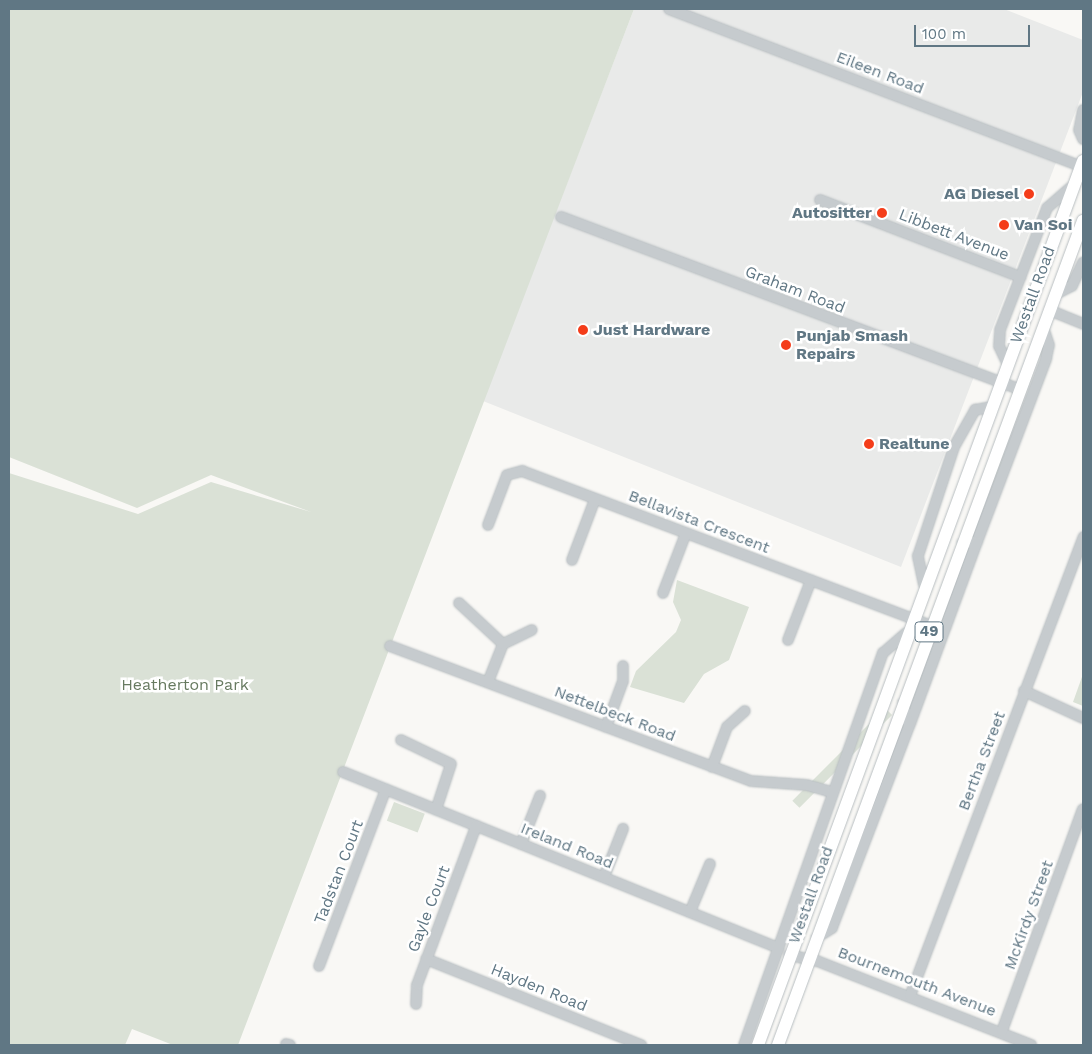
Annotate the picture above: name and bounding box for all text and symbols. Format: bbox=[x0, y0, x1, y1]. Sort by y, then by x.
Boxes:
scale bar bbox=[917, 15, 1033, 47]
text: 100 m bbox=[922, 25, 966, 43]
street label: Eileen Road bbox=[834, 48, 926, 98]
place label: AG Diesel bbox=[944, 184, 1019, 204]
marker: AG Diesel bbox=[1023, 188, 1035, 200]
place label: Autositter bbox=[792, 203, 872, 223]
street label: Libbett Avenue bbox=[896, 205, 1012, 265]
marker: Autositter bbox=[876, 207, 888, 219]
place label: Van Soi bbox=[1014, 215, 1072, 235]
marker: Van Soi bbox=[998, 219, 1010, 231]
street label: Westall Road bbox=[1006, 244, 1060, 346]
street label: Graham Road bbox=[742, 262, 848, 318]
place label: Just Hardware bbox=[593, 320, 710, 340]
marker: Just Hardware bbox=[577, 324, 589, 336]
place label: Punjab Smash Repairs bbox=[796, 326, 908, 364]
marker: Punjab Smash Repairs bbox=[780, 339, 792, 351]
place label: Realtune bbox=[879, 434, 949, 454]
marker: Realtune bbox=[863, 438, 875, 450]
street label: Bellavista Crescent bbox=[626, 486, 772, 558]
road number: 49 bbox=[914, 620, 944, 644]
park label: Heatherton Park bbox=[121, 675, 249, 695]
street label: Nettelbeck Road bbox=[551, 682, 679, 746]
street label: Bertha Street bbox=[954, 709, 1010, 813]
street label: Tadstan Court bbox=[310, 817, 368, 927]
street label: Ireland Road bbox=[518, 819, 616, 873]
street label: Westall Road bbox=[784, 844, 838, 946]
street label: McKirdy Street bbox=[1000, 857, 1058, 973]
street label: Gayle Court bbox=[404, 863, 454, 955]
street label: Bournemouth Avenue bbox=[835, 943, 999, 1021]
street label: Hayden Road bbox=[488, 960, 590, 1016]

